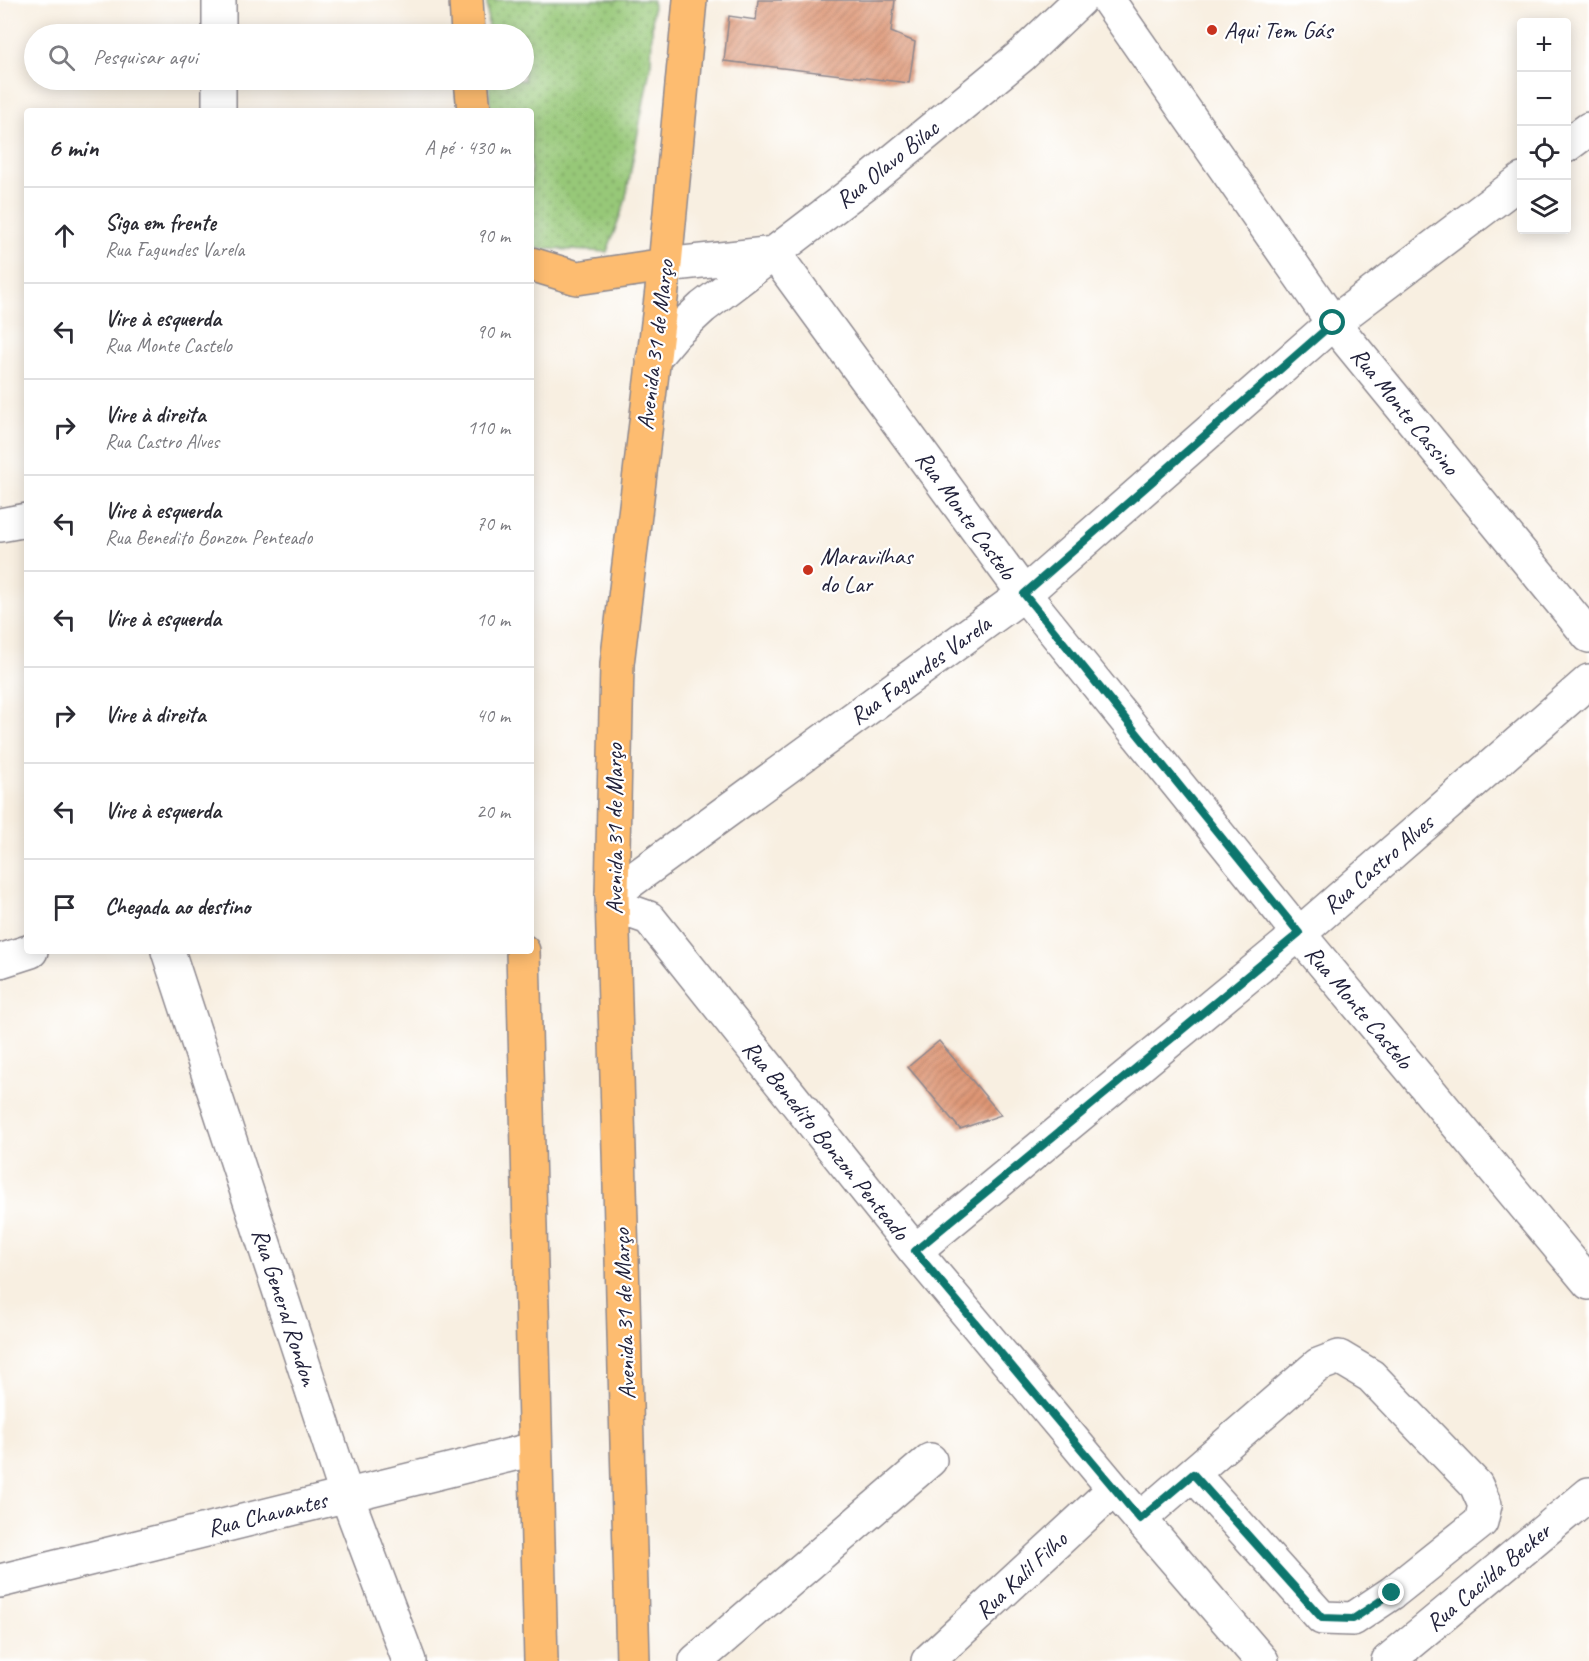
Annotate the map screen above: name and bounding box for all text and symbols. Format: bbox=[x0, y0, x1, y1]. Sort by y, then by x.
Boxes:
place label: Aqui Tem Gás bbox=[1224, 15, 1335, 45]
map controls bbox=[1517, 18, 1571, 234]
button: + bbox=[1517, 18, 1571, 72]
marker: Aqui Tem Gás bbox=[1205, 23, 1219, 37]
search box bbox=[24, 24, 534, 90]
icon: search bbox=[45, 41, 78, 74]
text: Pesquisar aqui bbox=[93, 43, 198, 71]
button: − bbox=[1517, 72, 1571, 126]
street label: Rua Olavo Bilac bbox=[829, 112, 946, 215]
button: locate bbox=[1517, 126, 1571, 180]
text: 6 min bbox=[48, 131, 98, 164]
text: A pé · 430 m bbox=[425, 135, 510, 160]
button: layers bbox=[1517, 180, 1571, 234]
text: Siga em frente bbox=[105, 209, 216, 237]
icon: ahead bbox=[48, 219, 81, 252]
text: 90 m bbox=[476, 223, 510, 248]
text: Rua Fagundes Varela bbox=[105, 237, 244, 262]
street label: Avenida 31 de Março bbox=[630, 257, 680, 432]
text: Vire à esquerda bbox=[105, 305, 221, 333]
route start bbox=[1319, 309, 1345, 335]
icon: left bbox=[48, 315, 81, 348]
text: 90 m bbox=[476, 319, 510, 344]
text: Rua Monte Castelo bbox=[105, 333, 232, 358]
street label: Rua Monte Cassino bbox=[1344, 341, 1467, 482]
text: Vire à direita bbox=[105, 401, 205, 429]
icon: right bbox=[48, 411, 81, 444]
text: 110 m bbox=[467, 415, 510, 440]
text: Rua Castro Alves bbox=[105, 429, 219, 454]
street label: Rua Monte Castelo bbox=[909, 445, 1024, 587]
text: Vire à esquerda bbox=[105, 497, 221, 525]
icon: left bbox=[48, 507, 81, 540]
text: 70 m bbox=[476, 511, 510, 536]
text: Rua Benedito Bonzon Penteado bbox=[105, 525, 312, 550]
place label: Maravilhas do Lar bbox=[820, 541, 914, 599]
marker: Maravilhas do Lar bbox=[801, 563, 815, 577]
icon: left bbox=[48, 603, 81, 636]
text: Vire à esquerda bbox=[105, 605, 221, 633]
text: 10 m bbox=[476, 607, 510, 632]
street label: Rua Fagundes Varela bbox=[844, 608, 998, 731]
icon: right bbox=[48, 699, 81, 732]
text: Vire à direita bbox=[105, 701, 205, 729]
text: 40 m bbox=[476, 703, 510, 728]
street label: Avenida 31 de Março bbox=[599, 742, 629, 915]
icon: left bbox=[48, 795, 81, 828]
text: Vire à esquerda bbox=[105, 797, 221, 825]
text: 20 m bbox=[476, 799, 510, 824]
street label: Rua Castro Alves bbox=[1316, 807, 1441, 920]
icon: arrive bbox=[48, 891, 81, 924]
text: Chegada ao destino bbox=[105, 893, 250, 921]
street label: Rua Monte Castelo bbox=[1299, 939, 1420, 1076]
street label: Rua Benedito Bonzon Penteado bbox=[736, 1034, 917, 1247]
street label: Rua General Rondon bbox=[245, 1225, 325, 1391]
street label: Avenida 31 de Março bbox=[606, 1226, 642, 1400]
street label: Rua Chavantes bbox=[204, 1484, 332, 1543]
street label: Rua Cacilda Becker bbox=[1419, 1515, 1558, 1638]
street label: Rua Kalil Filho bbox=[969, 1524, 1074, 1625]
route end bbox=[1378, 1579, 1404, 1605]

